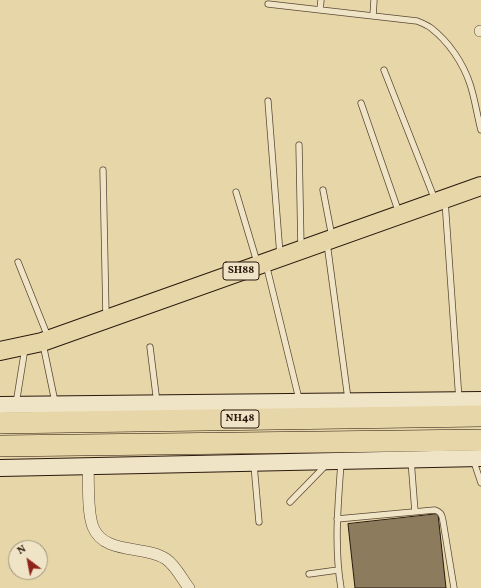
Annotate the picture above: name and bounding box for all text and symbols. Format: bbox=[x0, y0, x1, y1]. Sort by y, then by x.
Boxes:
road number: SH88 bbox=[223, 262, 259, 280]
road number: NH48 bbox=[221, 410, 259, 428]
north arrow bbox=[8, 540, 48, 580]
text: N bbox=[15, 542, 29, 559]

